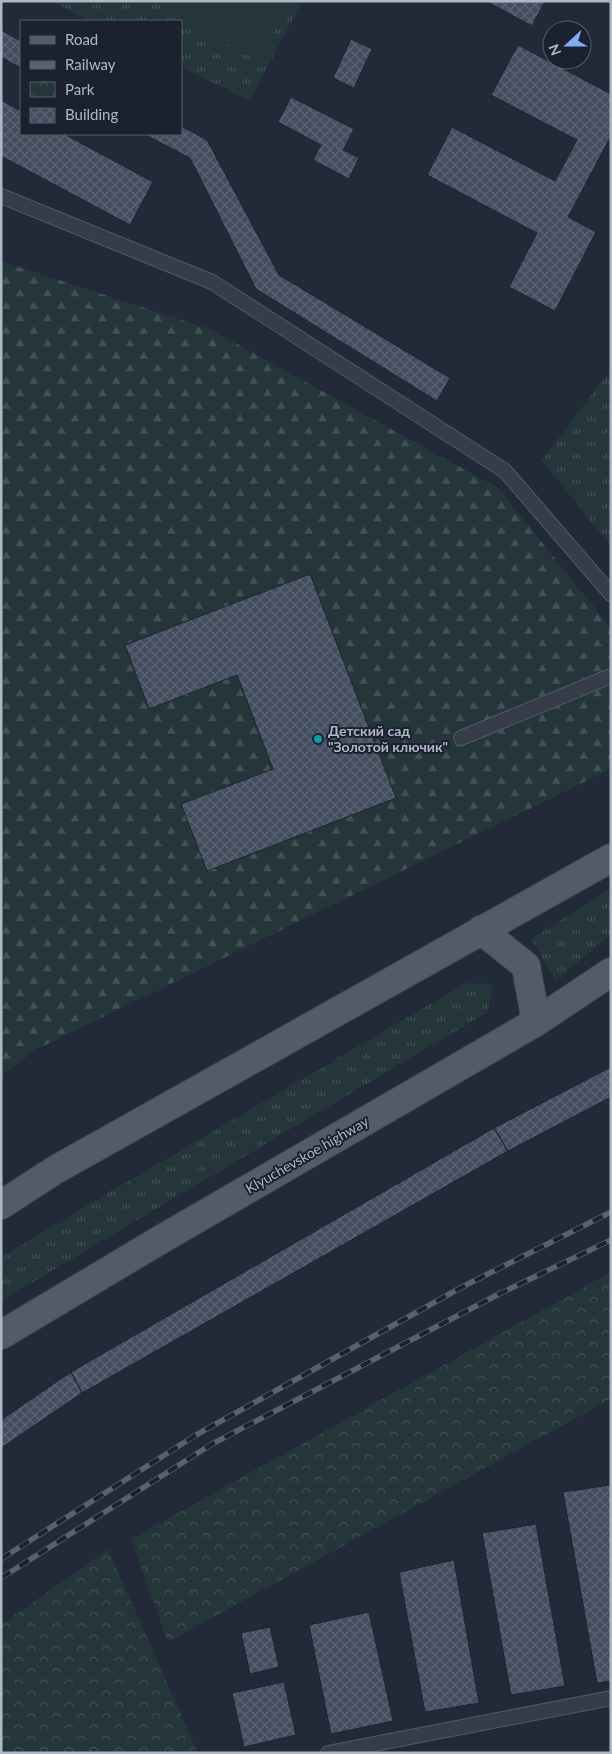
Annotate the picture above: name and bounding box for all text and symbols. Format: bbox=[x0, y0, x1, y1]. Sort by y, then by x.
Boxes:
legend bbox=[20, 20, 182, 135]
north arrow bbox=[542, 20, 592, 70]
text: Road bbox=[65, 30, 98, 48]
text: N bbox=[545, 42, 564, 58]
text: Railway bbox=[65, 55, 116, 73]
text: Park bbox=[65, 80, 95, 98]
text: Building bbox=[65, 105, 118, 123]
place label: Детский сад "Золотой ключик" bbox=[328, 722, 448, 755]
marker: Детский сад "Золотой ключик" bbox=[312, 733, 324, 745]
street label: Klyuchevskoe highway bbox=[242, 1112, 372, 1197]

